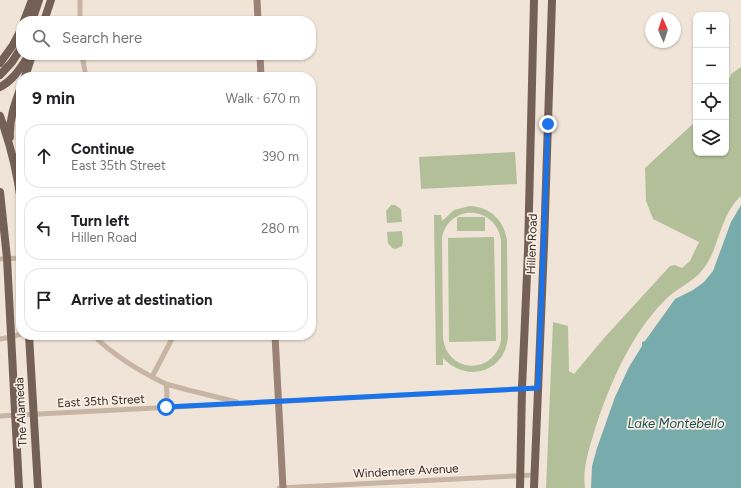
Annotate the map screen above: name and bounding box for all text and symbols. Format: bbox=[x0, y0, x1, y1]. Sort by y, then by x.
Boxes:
north arrow bbox=[645, 12, 681, 48]
map controls bbox=[693, 12, 729, 156]
button: + bbox=[693, 12, 729, 48]
search box bbox=[16, 16, 316, 60]
icon: search bbox=[30, 27, 52, 49]
text: Search here bbox=[62, 29, 142, 47]
button: − bbox=[693, 48, 729, 84]
button: locate bbox=[693, 84, 729, 120]
text: 9 min bbox=[32, 88, 75, 108]
text: Walk · 670 m bbox=[226, 91, 300, 106]
route end bbox=[539, 115, 557, 133]
button: layers bbox=[693, 120, 729, 156]
text: Continue bbox=[71, 140, 134, 158]
icon: ahead bbox=[33, 145, 55, 167]
text: 390 m bbox=[262, 149, 299, 164]
text: East 35th Street bbox=[71, 158, 166, 173]
text: Turn left bbox=[71, 212, 129, 230]
street label: Hillen Road bbox=[524, 213, 540, 275]
icon: left bbox=[33, 217, 55, 239]
text: 280 m bbox=[261, 221, 299, 236]
text: Hillen Road bbox=[71, 230, 137, 245]
icon: arrive bbox=[33, 289, 55, 311]
text: Arrive at destination bbox=[71, 291, 212, 309]
street label: The Alameda bbox=[12, 377, 30, 447]
street label: East 35th Street bbox=[57, 392, 146, 410]
route start bbox=[157, 398, 175, 416]
water label: Lake Montebello bbox=[628, 416, 725, 431]
street label: Windemere Avenue bbox=[353, 461, 459, 481]

